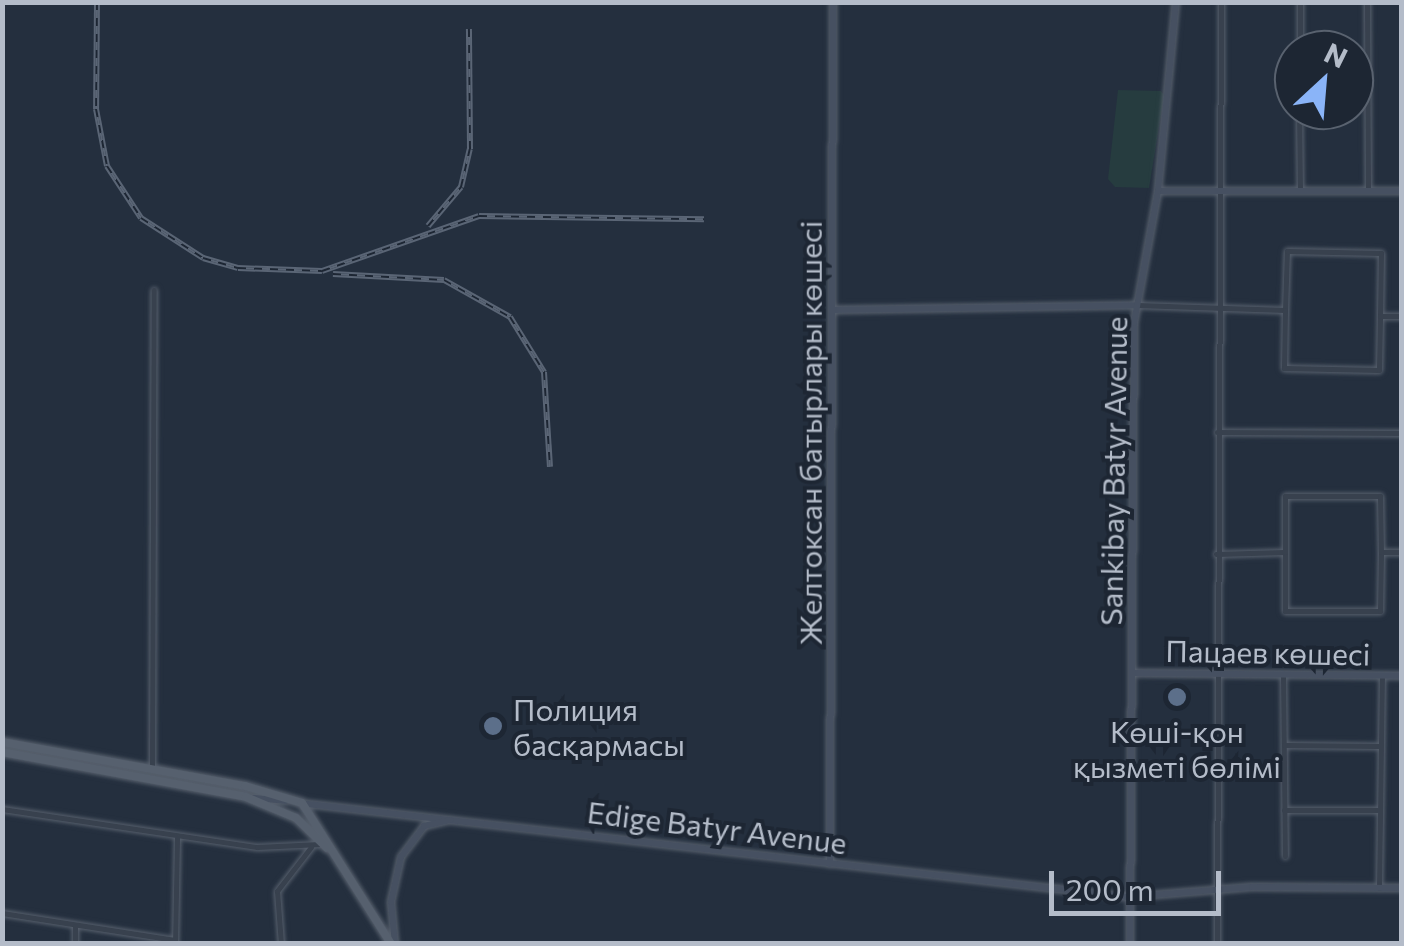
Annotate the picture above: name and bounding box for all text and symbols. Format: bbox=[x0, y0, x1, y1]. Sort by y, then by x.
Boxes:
north arrow bbox=[1274, 30, 1374, 130]
text: N bbox=[1319, 35, 1353, 75]
street label: Желтоксан батырлары көшесі bbox=[792, 220, 828, 646]
street label: Sankibay Batyr Avenue bbox=[1092, 316, 1134, 626]
street label: Пацаев көшесі bbox=[1165, 632, 1371, 672]
marker: Көші-қон қызметі бөлімі bbox=[1166, 686, 1188, 708]
place label: Полиция басқармасы bbox=[513, 691, 685, 762]
place label: Көші-қон қызметі бөлімі bbox=[1073, 713, 1281, 784]
marker: Полиция басқармасы bbox=[482, 715, 504, 737]
street label: Edige Batyr Avenue bbox=[585, 793, 849, 861]
scale bar bbox=[1054, 851, 1226, 913]
text: 200 m bbox=[1066, 870, 1154, 907]

